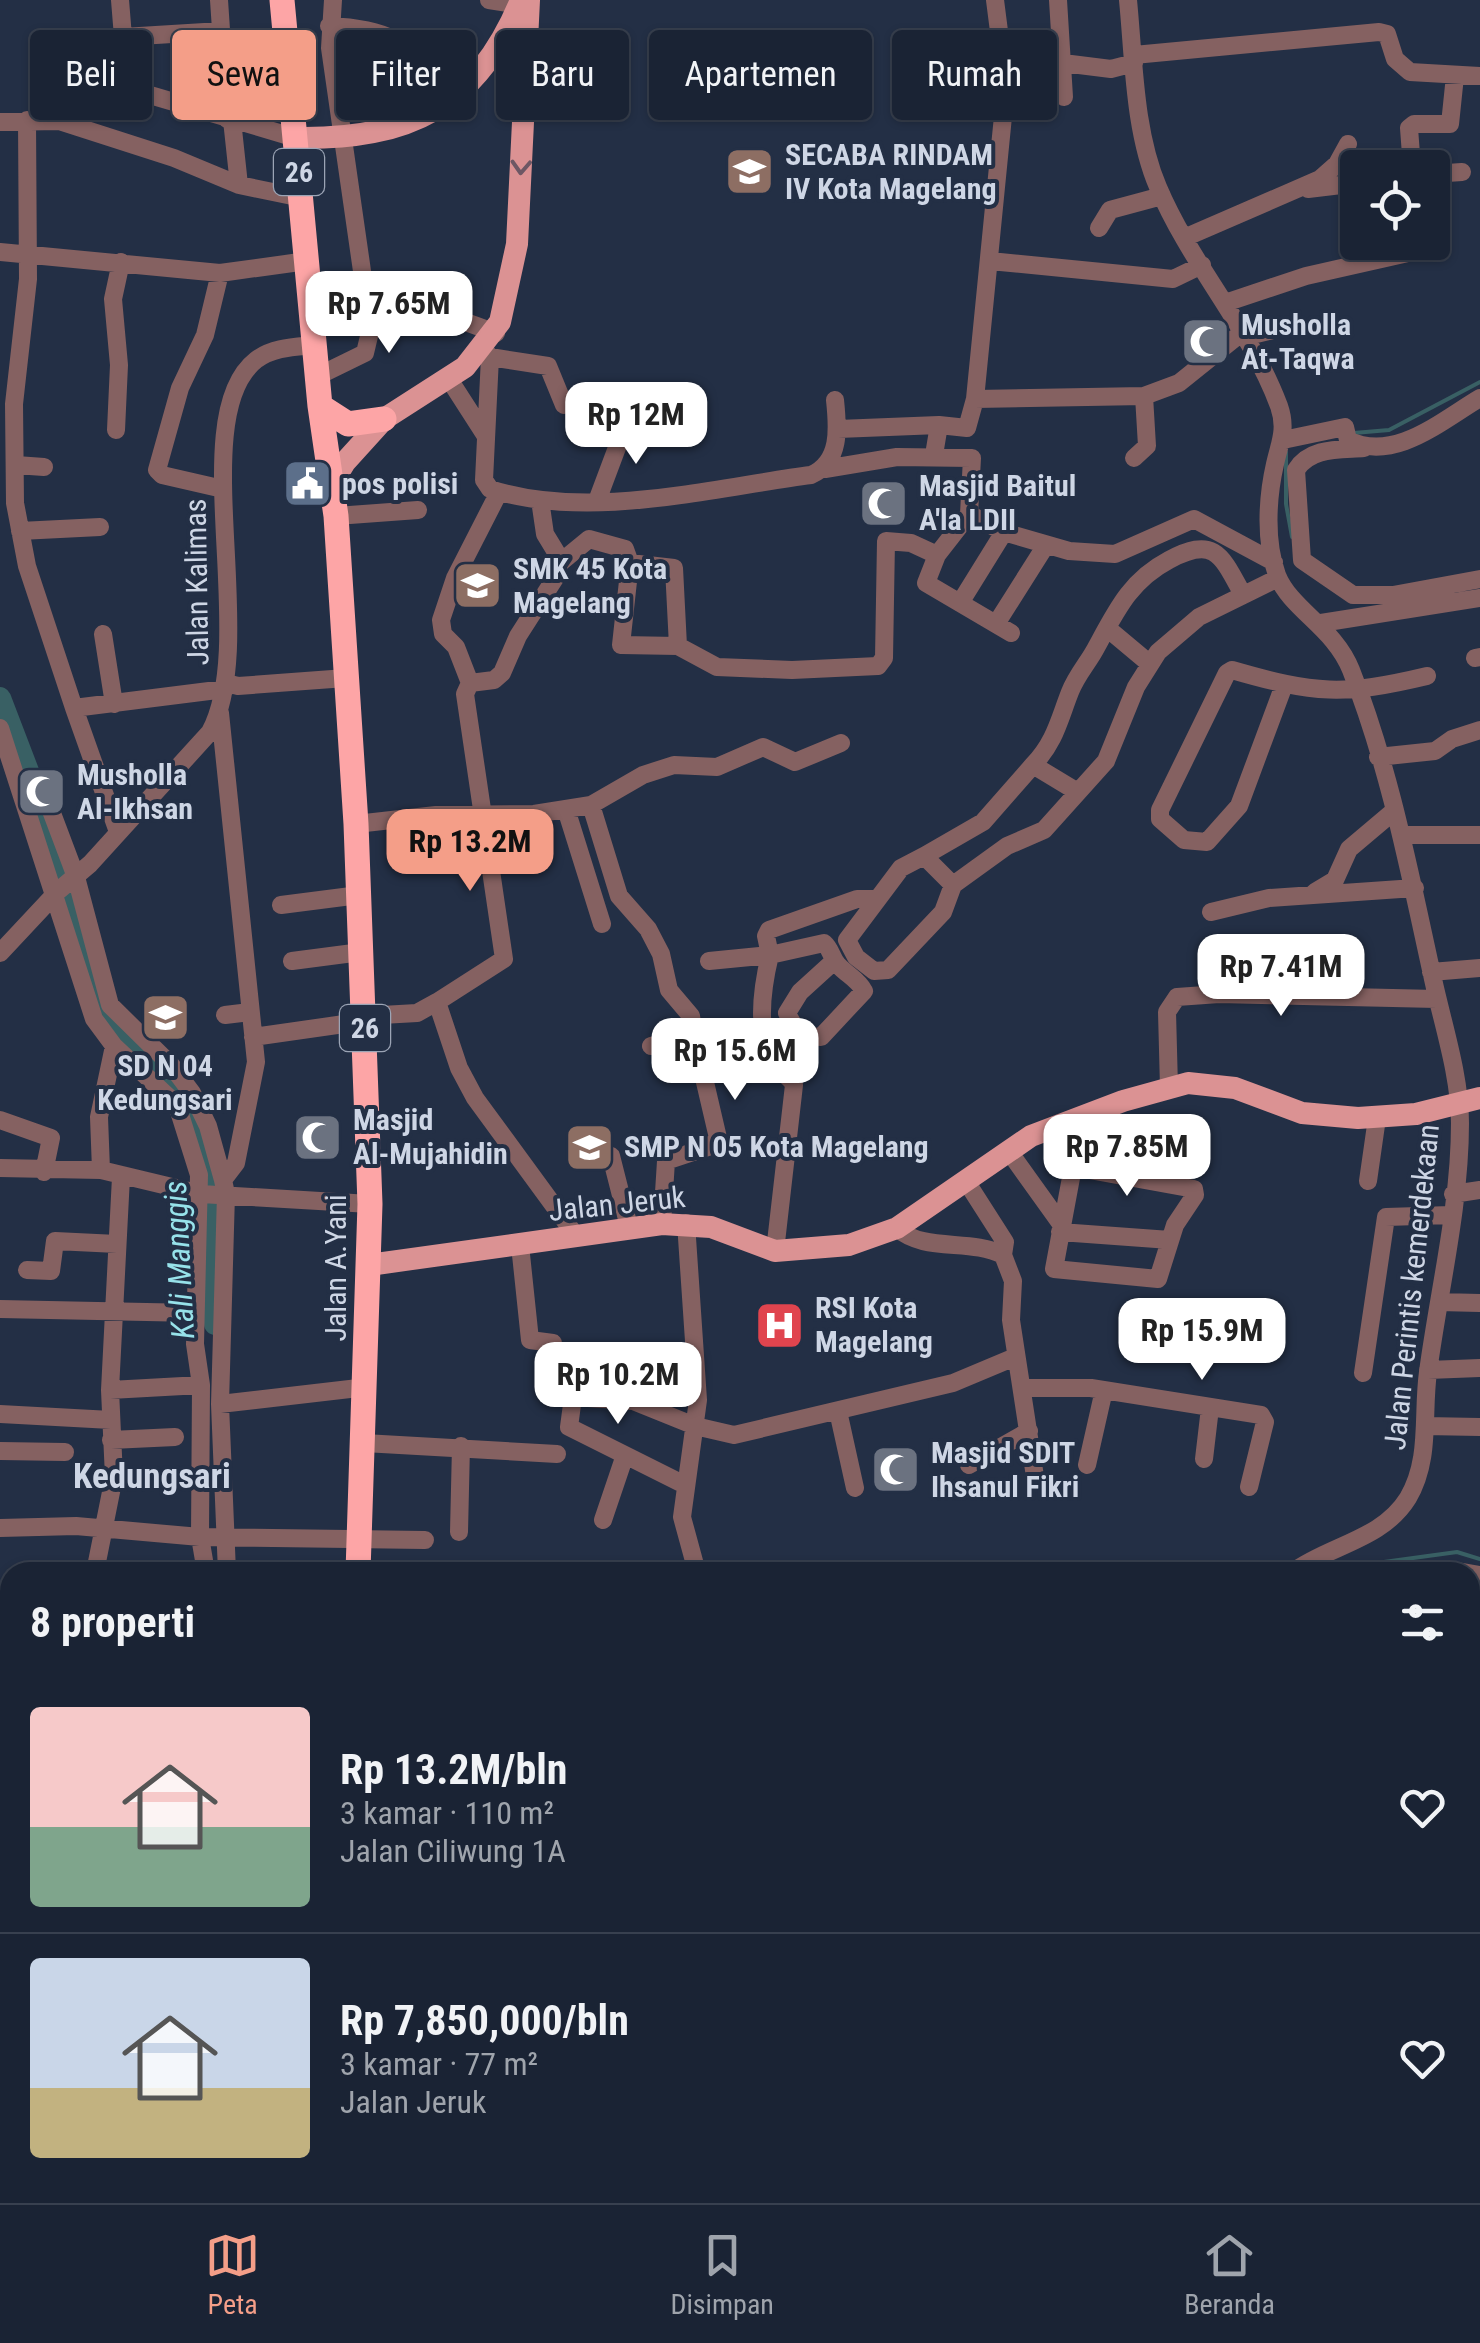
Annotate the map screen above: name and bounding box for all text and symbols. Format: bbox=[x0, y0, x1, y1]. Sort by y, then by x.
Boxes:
chip: Beli bbox=[30, 30, 152, 120]
chip: Sewa bbox=[172, 30, 316, 120]
chip: Filter bbox=[336, 30, 476, 120]
chip: Baru bbox=[496, 30, 629, 120]
chip: Apartemen bbox=[649, 30, 872, 120]
chip: Rumah bbox=[892, 30, 1057, 120]
place label: SECABA RINDAM IV Kota Magelang bbox=[785, 137, 997, 206]
school or university icon: SECABA RINDAM IV Kota Magelang bbox=[724, 146, 776, 198]
road number: 26 bbox=[274, 149, 324, 195]
map controls bbox=[1340, 150, 1450, 260]
button: locate bbox=[1340, 150, 1450, 260]
one-way arrow bbox=[511, 160, 532, 176]
pin: Rp 7.65M bbox=[286, 271, 492, 356]
text: Rp 7.65M bbox=[328, 284, 451, 322]
place label: Musholla At-Taqwa bbox=[1241, 307, 1355, 376]
mosque icon: Musholla At-Taqwa bbox=[1180, 316, 1232, 368]
pin: Rp 12M bbox=[555, 382, 717, 467]
text: Rp 12M bbox=[587, 395, 685, 433]
public building icon: pos polisi bbox=[281, 458, 333, 510]
place label: pos polisi bbox=[342, 466, 458, 501]
place label: Masjid Baitul A'la LDII bbox=[919, 468, 1076, 537]
mosque icon: Masjid Baitul A'la LDII bbox=[858, 477, 910, 529]
street label: Jalan Kalimas bbox=[178, 498, 215, 666]
place label: SMK 45 Kota Magelang bbox=[513, 551, 667, 620]
school or university icon: SMK 45 Kota Magelang bbox=[452, 560, 504, 612]
place label: Musholla Al-Ikhsan bbox=[77, 757, 193, 826]
mosque icon: Musholla Al-Ikhsan bbox=[16, 766, 68, 818]
pin: Rp 13.2M bbox=[367, 809, 573, 894]
text: Rp 13.2M bbox=[409, 822, 532, 860]
pin: Rp 7.41M bbox=[1178, 934, 1384, 1019]
text: Rp 7.41M bbox=[1220, 947, 1343, 985]
school or university icon: SD N 04 Kedungsari bbox=[139, 991, 191, 1043]
road number: 26 bbox=[340, 1005, 390, 1051]
pin: Rp 15.6M bbox=[632, 1018, 838, 1103]
text: Rp 15.6M bbox=[674, 1031, 797, 1069]
place label: SD N 04 Kedungsari bbox=[97, 1048, 233, 1117]
place label: Masjid Al-Mujahidin bbox=[353, 1102, 508, 1171]
mosque icon: Masjid Al-Mujahidin bbox=[292, 1111, 344, 1163]
pin: Rp 7.85M bbox=[1024, 1114, 1230, 1199]
school or university icon: SMP N 05 Kota Magelang bbox=[563, 1121, 615, 1173]
street label: Jalan Perintis kemerdekaan bbox=[1377, 1122, 1446, 1452]
text: Rp 7.85M bbox=[1066, 1127, 1189, 1165]
place label: SMP N 05 Kota Magelang bbox=[624, 1129, 929, 1164]
street label: Jalan Jeruk bbox=[547, 1179, 688, 1228]
water label: Kali Manggis bbox=[156, 1180, 202, 1340]
street label: Jalan A.Yani bbox=[318, 1194, 353, 1342]
place label: RSI Kota Magelang bbox=[815, 1290, 933, 1359]
pin: Rp 15.9M bbox=[1099, 1298, 1305, 1383]
hospital icon: RSI Kota Magelang bbox=[754, 1299, 806, 1351]
text: Rp 15.9M bbox=[1141, 1311, 1264, 1349]
pin: Rp 10.2M bbox=[515, 1342, 721, 1427]
text: Rp 10.2M bbox=[557, 1355, 680, 1393]
place label: Masjid SDIT Ihsanul Fikri bbox=[931, 1435, 1079, 1504]
mosque icon: Masjid SDIT Ihsanul Fikri bbox=[870, 1444, 922, 1496]
district label: Kedungsari bbox=[73, 1456, 231, 1497]
icon: filters bbox=[1395, 1595, 1450, 1650]
text: 8 properti bbox=[30, 1598, 195, 1647]
text: Rp 13.2M/bln bbox=[340, 1745, 567, 1794]
icon: home bbox=[110, 1747, 230, 1867]
icon: heart bbox=[1395, 1780, 1450, 1835]
text: 3 kamar · 110 m² bbox=[340, 1794, 554, 1832]
text: Jalan Ciliwung 1A bbox=[340, 1832, 566, 1870]
text: Rp 7,850,000/bln bbox=[340, 1996, 629, 2045]
icon: home bbox=[110, 1998, 230, 2118]
icon: heart bbox=[1395, 2031, 1450, 2086]
text: 3 kamar · 77 m² bbox=[340, 2045, 538, 2083]
text: Jalan Jeruk bbox=[340, 2083, 486, 2121]
tab: Peta bbox=[205, 2228, 260, 2321]
tab: Disimpan bbox=[670, 2228, 774, 2321]
tab: Beranda bbox=[1184, 2228, 1275, 2321]

